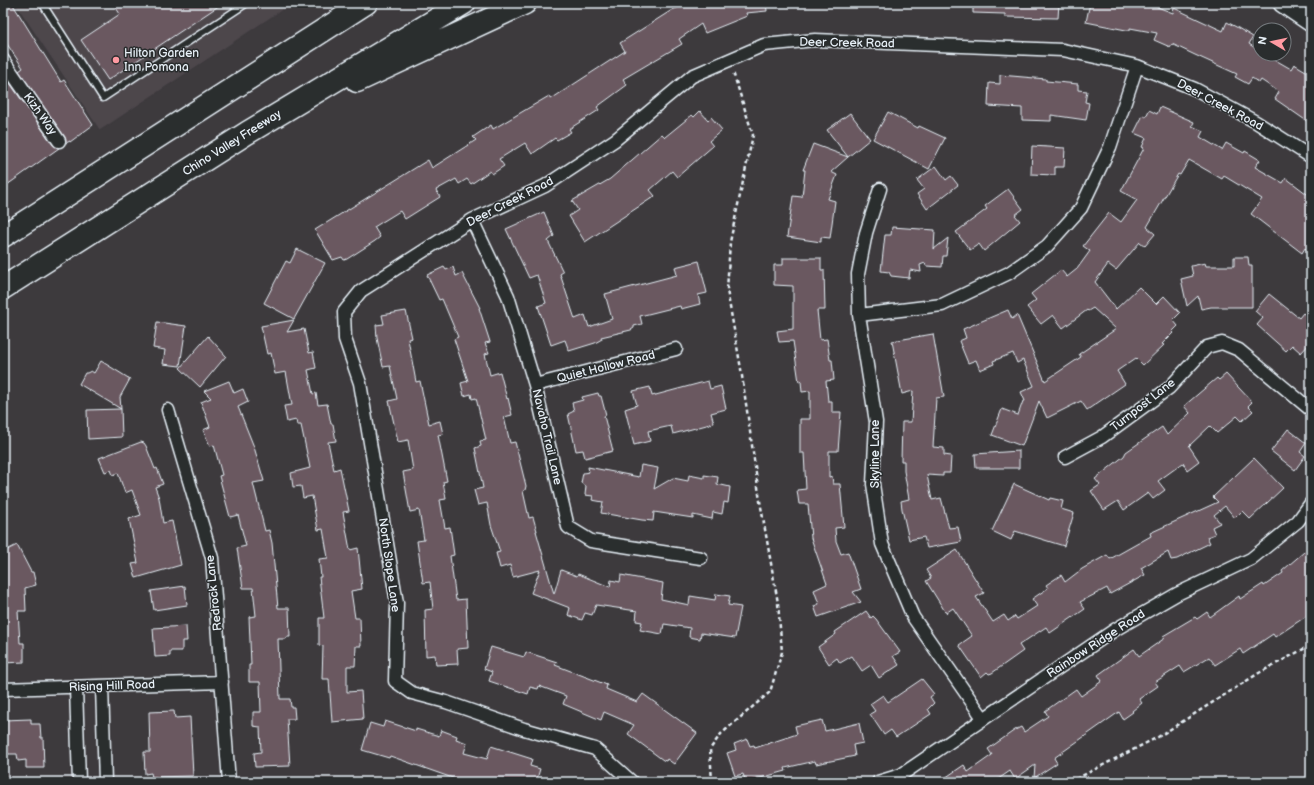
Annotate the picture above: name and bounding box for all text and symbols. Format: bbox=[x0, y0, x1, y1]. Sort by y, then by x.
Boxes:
north arrow bbox=[1252, 22, 1292, 62]
street label: Deer Creek Road bbox=[799, 35, 895, 51]
text: N bbox=[1256, 35, 1270, 46]
place label: Hilton Garden Inn Pomona bbox=[124, 46, 199, 75]
marker: Hilton Garden Inn Pomona bbox=[111, 55, 121, 65]
street label: Deer Creek Road bbox=[1174, 76, 1266, 134]
street label: Kizh Way bbox=[20, 90, 60, 138]
street label: Chino Valley Freeway bbox=[180, 106, 285, 179]
street label: Deer Creek Road bbox=[464, 174, 556, 230]
street label: Quiet Hollow Road bbox=[555, 348, 657, 386]
street label: Turnpost Lane bbox=[1108, 375, 1178, 435]
street label: Navaho Trail Lane bbox=[529, 388, 565, 486]
street label: Skyline Lane bbox=[868, 420, 883, 488]
street label: North Slope Lane bbox=[375, 517, 403, 613]
street label: Redrock Lane bbox=[203, 554, 225, 632]
street label: Rainbow Ridge Road bbox=[1044, 607, 1148, 681]
street label: Rising Hill Road bbox=[69, 677, 155, 695]

